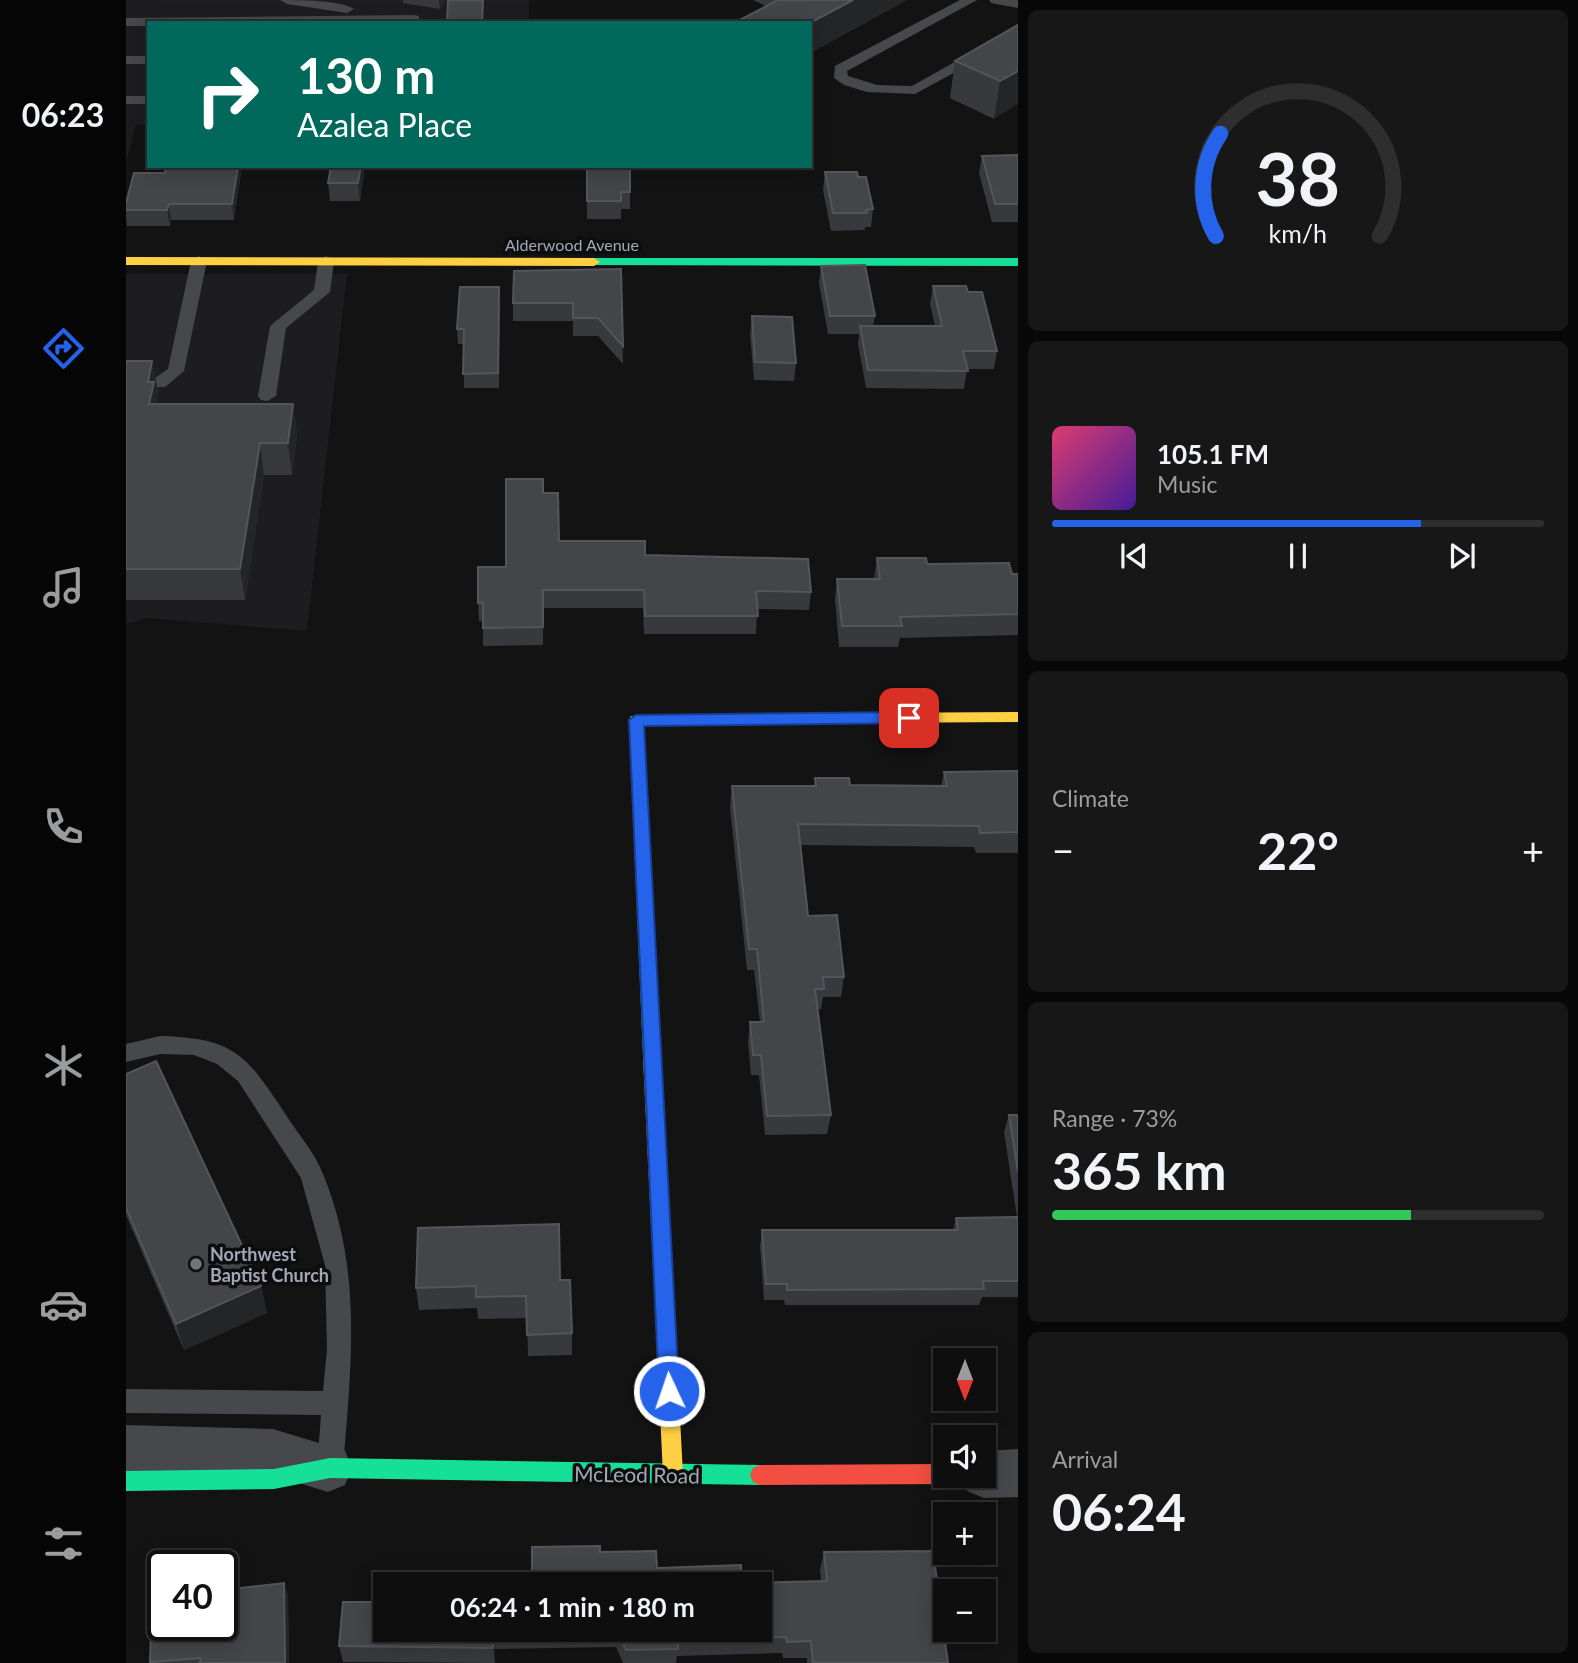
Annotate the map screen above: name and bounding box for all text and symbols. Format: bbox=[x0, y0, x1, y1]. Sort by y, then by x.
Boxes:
text: 130 m bbox=[297, 46, 435, 104]
icon: right bbox=[182, 49, 273, 140]
text: 06:23 bbox=[22, 95, 104, 134]
text: Azalea Place bbox=[297, 105, 472, 144]
text: 38 bbox=[1256, 135, 1340, 223]
text: km/h bbox=[1269, 218, 1327, 248]
street label: Alderwood Avenue bbox=[505, 235, 639, 254]
icon: directions bbox=[39, 324, 88, 373]
text: 105.1 FM bbox=[1157, 438, 1269, 470]
text: Music bbox=[1157, 470, 1217, 498]
icon: previous bbox=[1115, 537, 1153, 575]
icon: pause bbox=[1279, 537, 1317, 575]
icon: next bbox=[1443, 537, 1481, 575]
icon: music bbox=[39, 563, 88, 612]
pin bbox=[879, 688, 939, 748]
icon: arrive bbox=[890, 699, 928, 737]
text: Climate bbox=[1052, 784, 1129, 812]
icon: phone bbox=[39, 802, 88, 851]
text: 22° bbox=[1257, 819, 1339, 881]
text: − bbox=[1052, 827, 1074, 873]
text: + bbox=[1522, 827, 1544, 873]
icon: climate bbox=[39, 1041, 88, 1090]
text: Range · 73% bbox=[1052, 1104, 1177, 1132]
text: 365 km bbox=[1052, 1139, 1226, 1201]
place label: Northwest Baptist Church bbox=[210, 1243, 329, 1286]
marker: Northwest Baptist Church bbox=[188, 1256, 204, 1272]
icon: car bbox=[39, 1280, 88, 1329]
north arrow bbox=[933, 1348, 996, 1410]
map controls bbox=[933, 1348, 996, 1642]
position arrow bbox=[632, 1354, 706, 1428]
button: sound bbox=[933, 1425, 996, 1488]
text: Arrival bbox=[1052, 1445, 1118, 1473]
street label: McLeod Road bbox=[574, 1460, 700, 1488]
text: 06:24 bbox=[1052, 1480, 1186, 1542]
button: + bbox=[933, 1502, 996, 1565]
icon: filters bbox=[39, 1519, 88, 1568]
speed limit sign: 40 bbox=[147, 1550, 238, 1641]
button: − bbox=[933, 1579, 996, 1642]
text: 06:24 · 1 min · 180 m bbox=[450, 1591, 695, 1623]

